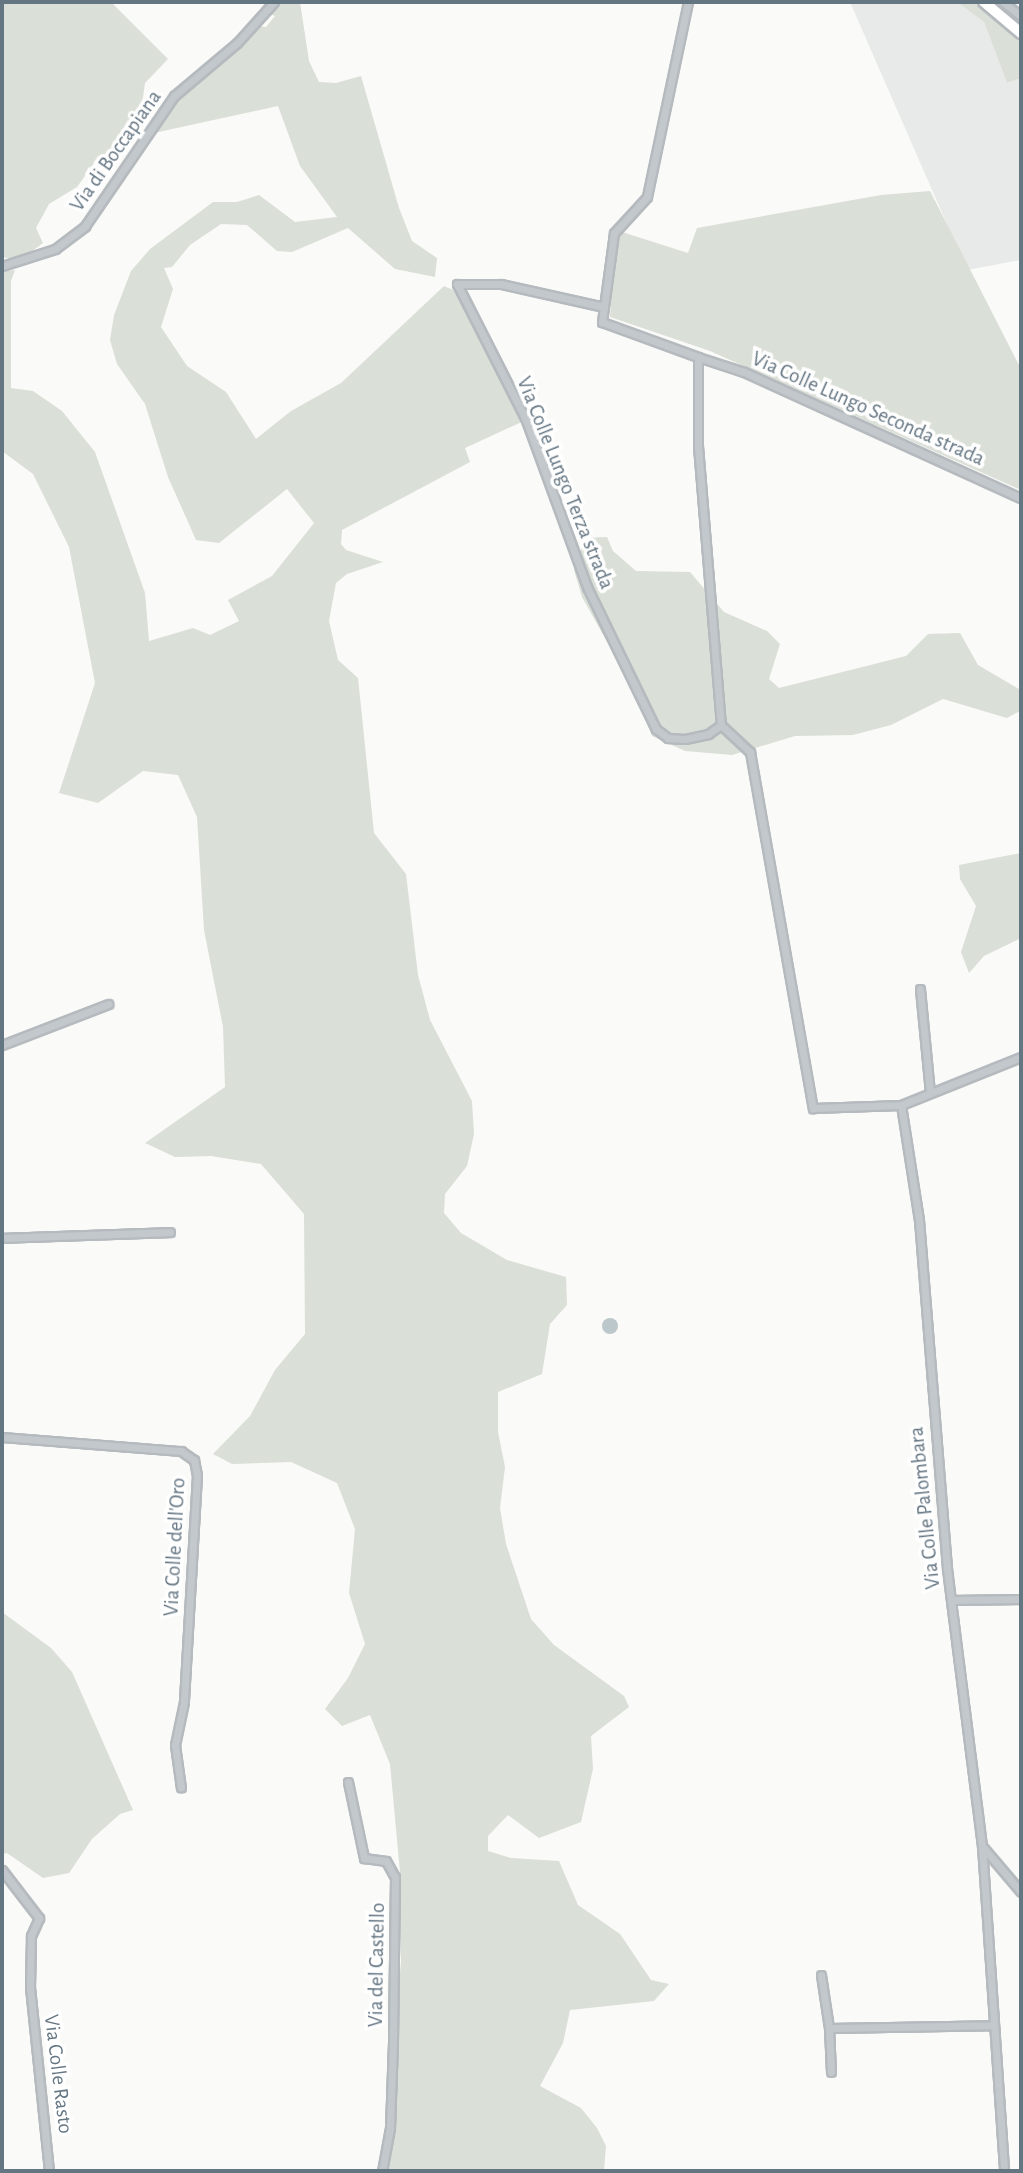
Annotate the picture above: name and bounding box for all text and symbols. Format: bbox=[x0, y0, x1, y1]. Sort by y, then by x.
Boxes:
street label: Via di Boccapiana bbox=[65, 85, 167, 217]
street label: Via Colle Lungo Seconda strada bbox=[748, 346, 988, 472]
street label: Via Colle Lungo Terza strada bbox=[511, 373, 619, 593]
street label: Via Colle Palombara bbox=[904, 1426, 946, 1590]
street label: Via Colle dell'Oro bbox=[159, 1477, 191, 1617]
street label: Via del Castello bbox=[363, 1903, 391, 2027]
street label: Via Colle Rasto bbox=[38, 2013, 78, 2135]

